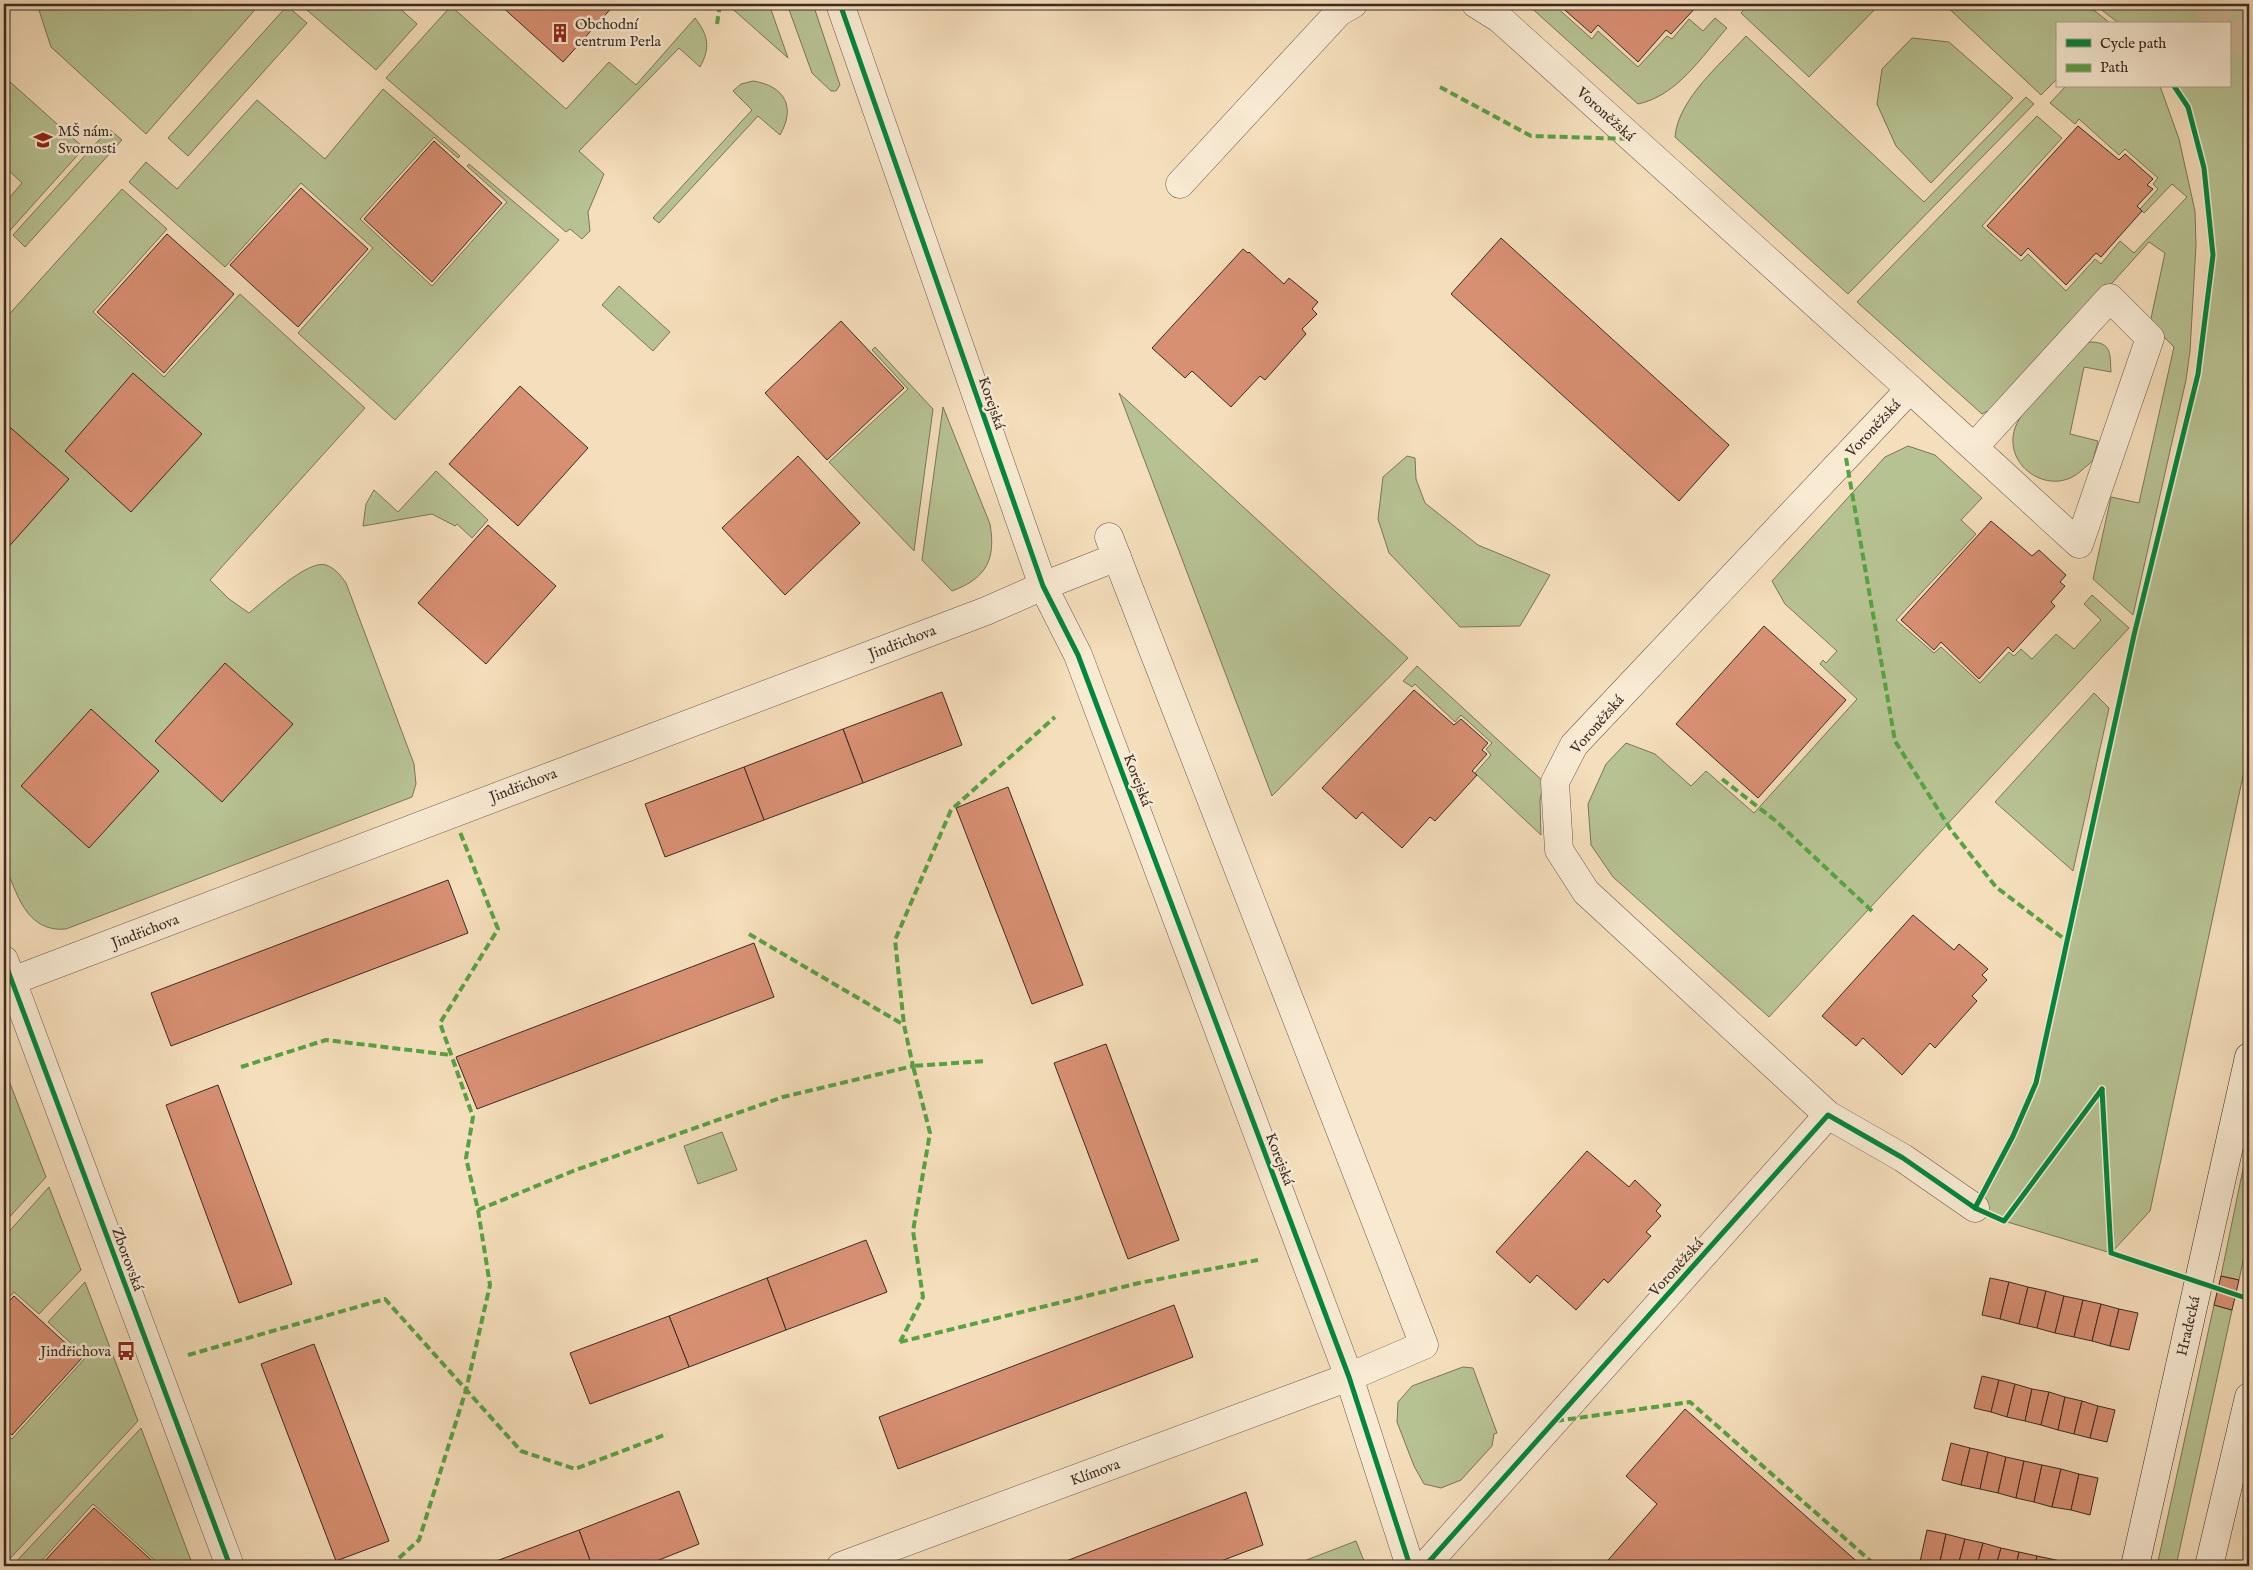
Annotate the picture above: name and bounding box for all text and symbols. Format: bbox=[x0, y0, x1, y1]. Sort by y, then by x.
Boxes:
place label: Obchodní centrum Perla bbox=[575, 15, 662, 51]
building icon: Obchodní centrum Perla bbox=[549, 22, 571, 44]
legend bbox=[2056, 22, 2230, 88]
text: Cycle path bbox=[2100, 34, 2166, 53]
text: Path bbox=[2100, 58, 2128, 77]
street label: Voroněžská bbox=[1572, 82, 1639, 146]
place label: MŠ nám. Svornosti bbox=[58, 122, 116, 158]
school or university icon: MŠ nám. Svornosti bbox=[32, 129, 54, 151]
street label: Korejská bbox=[974, 374, 1010, 433]
street label: Voroněžská bbox=[1841, 395, 1905, 462]
street label: Jindřichova bbox=[864, 621, 939, 665]
street label: Voroněžská bbox=[1566, 690, 1629, 759]
street label: Korejská bbox=[1119, 751, 1156, 810]
street label: Jindřichova bbox=[485, 764, 560, 808]
street label: Jindřichova bbox=[107, 910, 182, 954]
street label: Korejská bbox=[1261, 1130, 1298, 1189]
street label: Zborovská bbox=[107, 1225, 148, 1294]
street label: Voroněžská bbox=[1644, 1234, 1708, 1301]
street label: Hradecká bbox=[2172, 1294, 2205, 1358]
bus stop icon: Jindřichova bbox=[115, 1340, 137, 1362]
place label: Jindřichova bbox=[38, 1342, 112, 1361]
street label: Klímova bbox=[1068, 1455, 1123, 1490]

